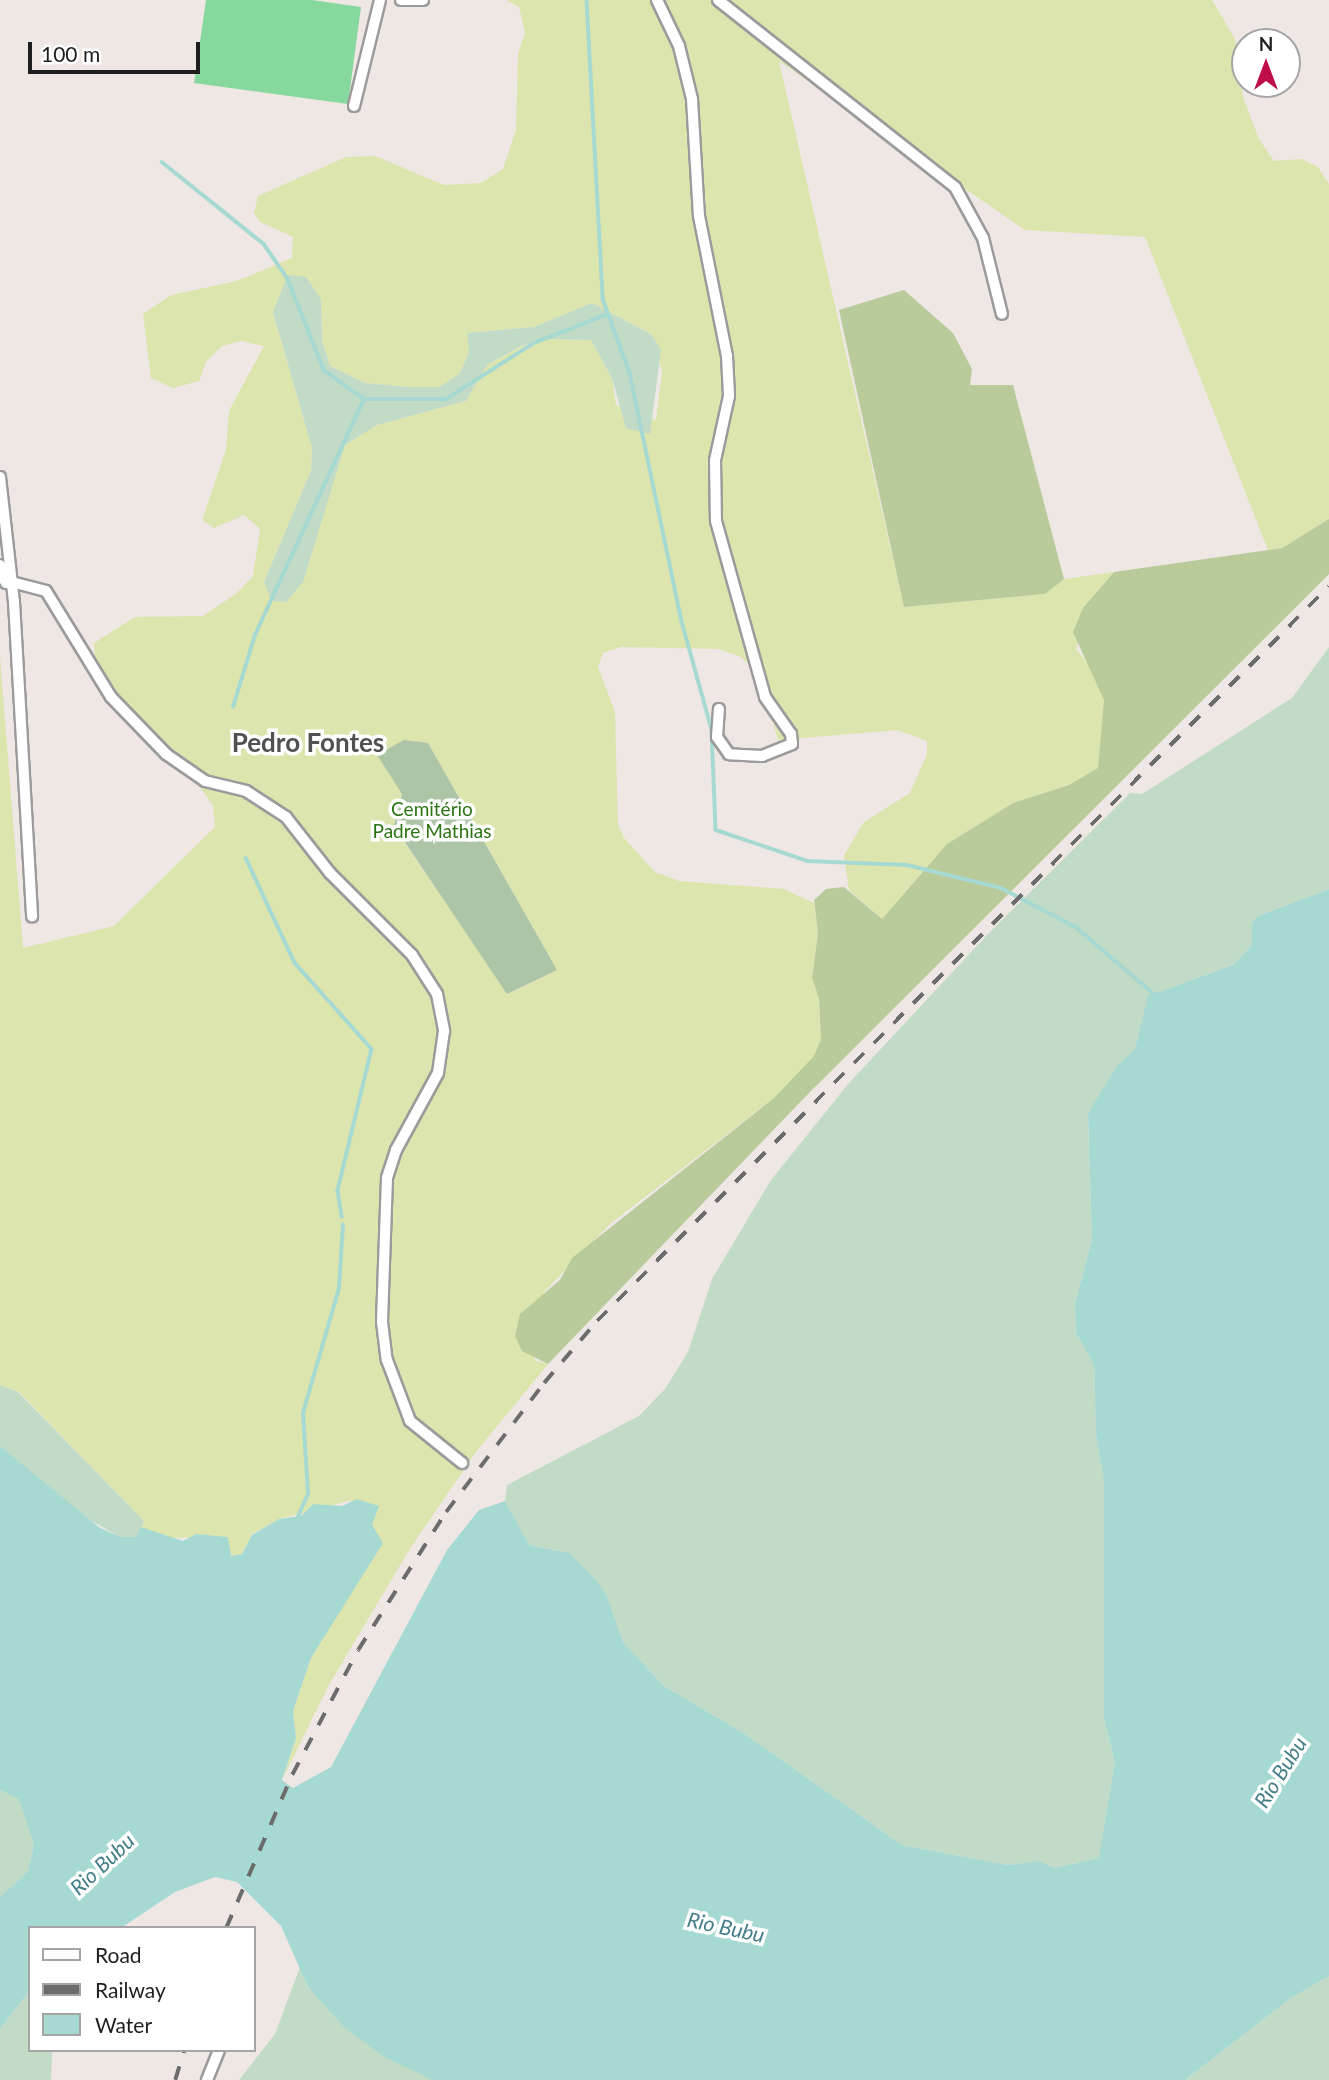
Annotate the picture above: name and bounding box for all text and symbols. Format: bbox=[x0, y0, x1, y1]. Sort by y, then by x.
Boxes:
scale bar bbox=[32, 28, 203, 72]
north arrow bbox=[1231, 28, 1301, 98]
text: N bbox=[1259, 32, 1273, 55]
text: 100 m bbox=[41, 41, 100, 66]
district label: Pedro Fontes bbox=[232, 727, 384, 759]
park label: Cemitério Padre Mathias bbox=[373, 798, 491, 842]
water label: Rio Bubu bbox=[1249, 1732, 1311, 1812]
water label: Rio Bubu bbox=[65, 1828, 139, 1900]
water label: Rio Bubu bbox=[685, 1907, 767, 1947]
legend bbox=[28, 1926, 256, 2052]
text: Road bbox=[95, 1942, 142, 1967]
text: Railway bbox=[95, 1977, 166, 2002]
text: Water bbox=[95, 2012, 152, 2037]

